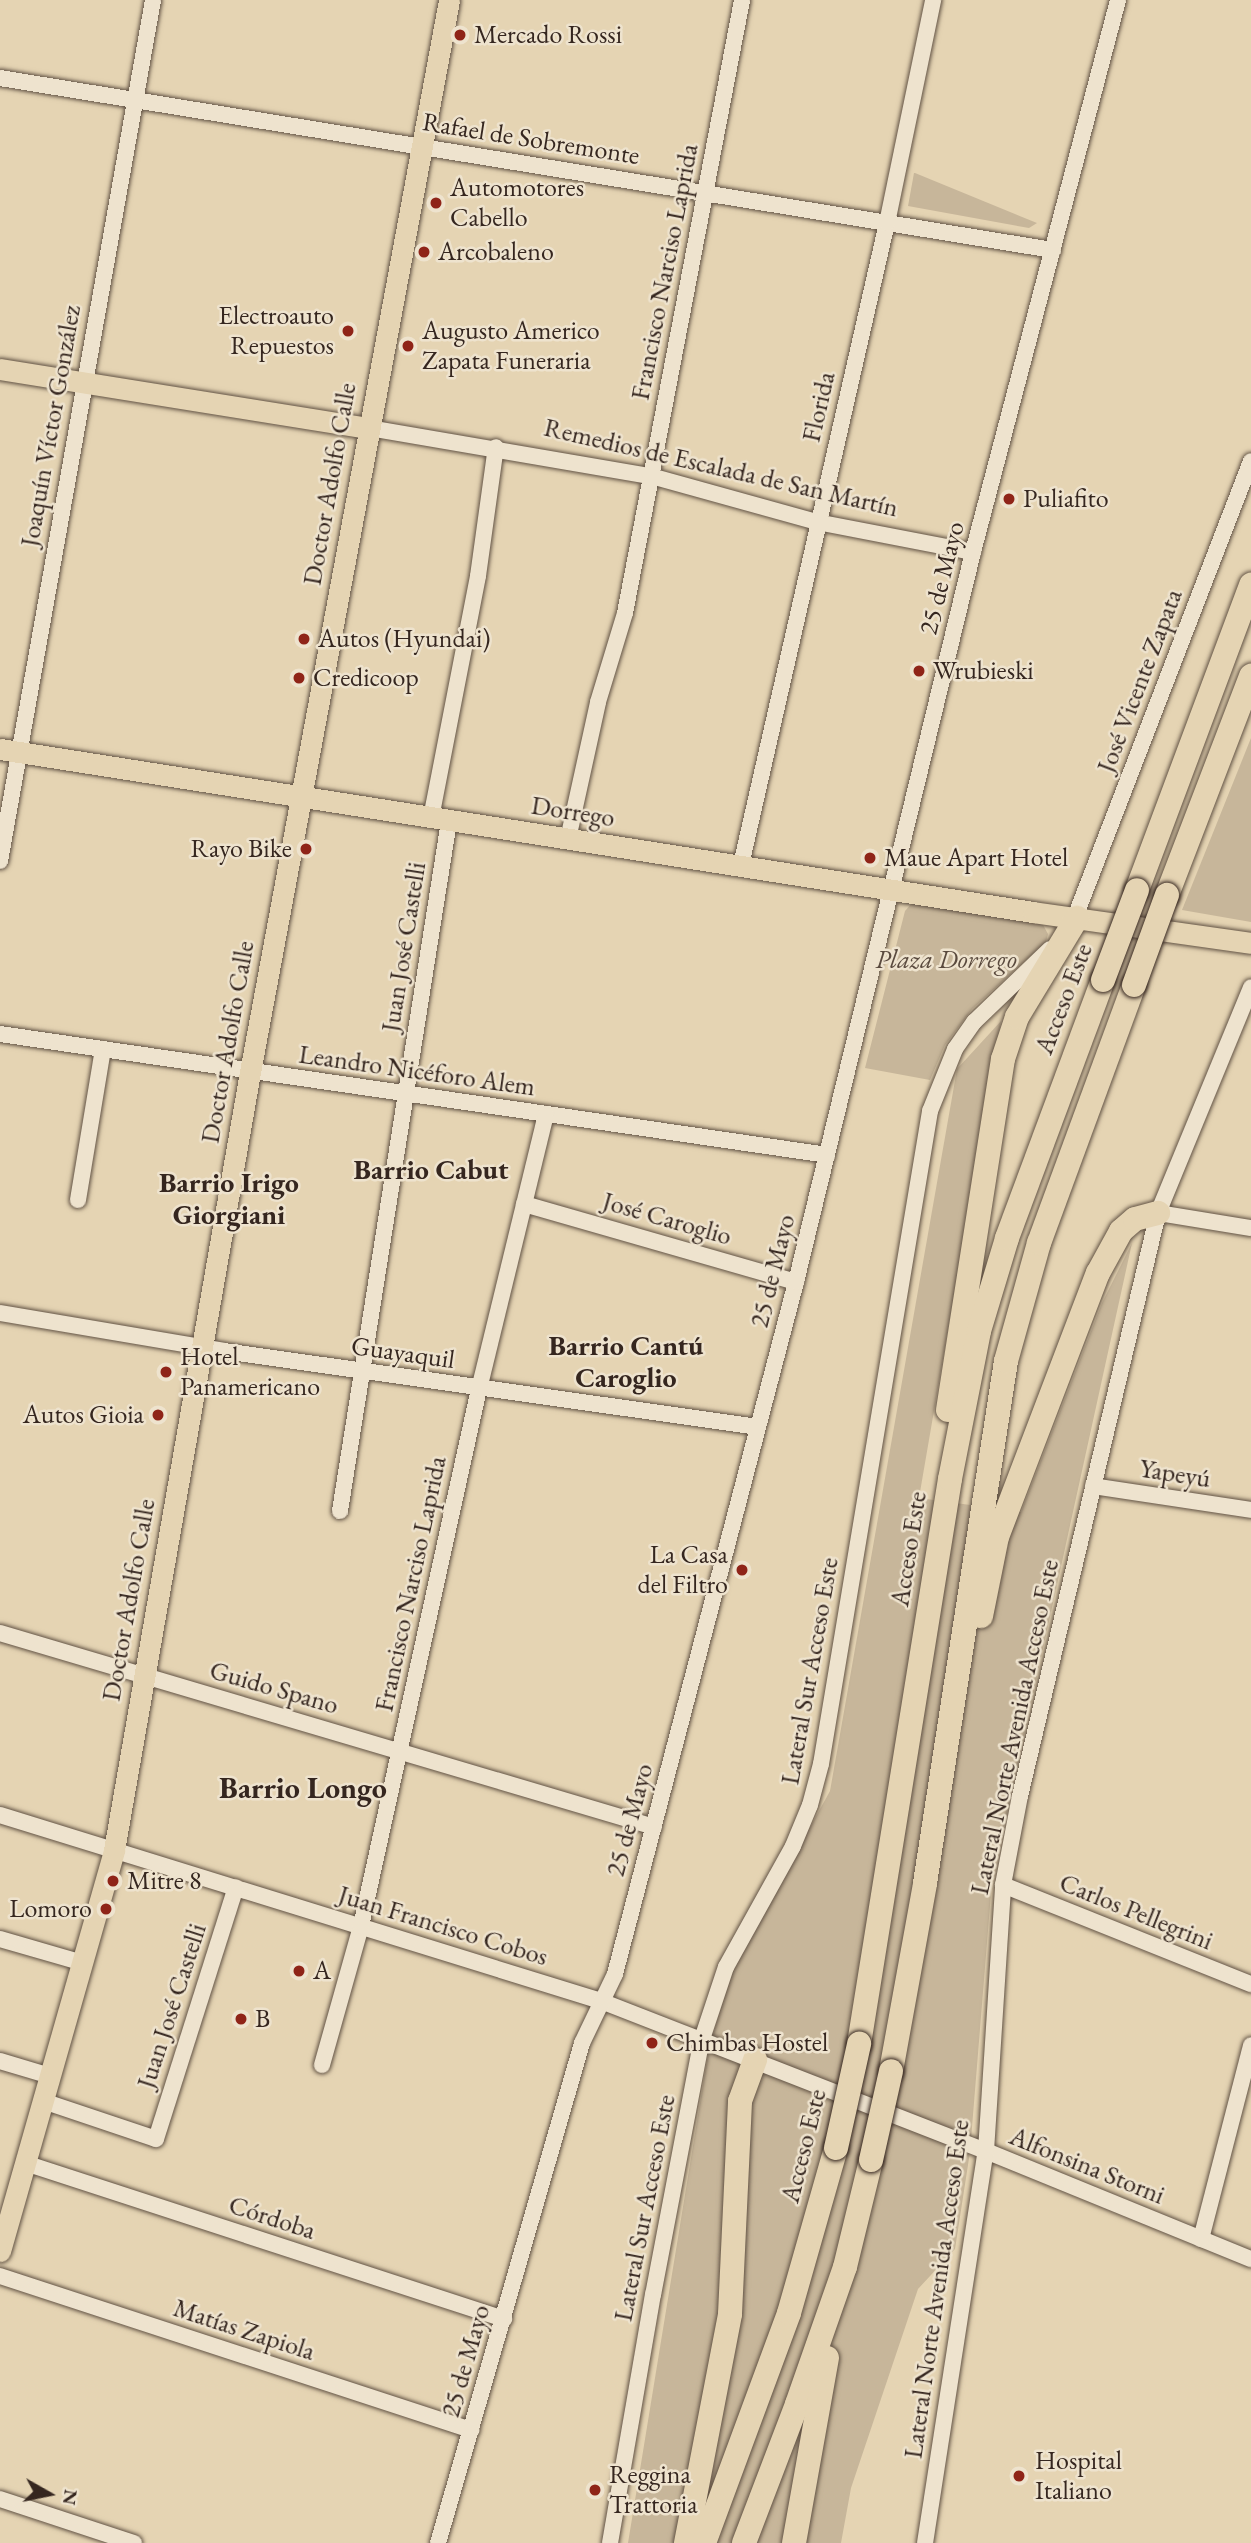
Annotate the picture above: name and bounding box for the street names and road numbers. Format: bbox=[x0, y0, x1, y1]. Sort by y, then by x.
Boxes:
street label: Rafael de Sobremonte bbox=[420, 106, 642, 172]
street label: Francisco Narciso Laprida bbox=[625, 141, 705, 403]
street label: Joaquín Víctor González bbox=[14, 303, 88, 549]
street label: Florida bbox=[796, 369, 842, 445]
street label: Doctor Adolfo Calle bbox=[297, 380, 363, 588]
street label: Remedios de Escalada de San Martín bbox=[541, 412, 901, 524]
street label: 25 de Mayo bbox=[913, 518, 971, 638]
street label: José Vicente Zapata bbox=[1091, 585, 1189, 777]
street label: Dorrego bbox=[529, 790, 617, 834]
street label: Juan José Castelli bbox=[375, 860, 433, 1034]
street label: Doctor Adolfo Calle bbox=[195, 938, 261, 1146]
street label: Acceso Este bbox=[1029, 939, 1099, 1059]
street label: Leandro Nicéforo Alem bbox=[297, 1039, 537, 1103]
street label: José Caroglio bbox=[599, 1186, 735, 1252]
street label: 25 de Mayo bbox=[744, 1211, 802, 1331]
street label: Guayaquil bbox=[349, 1330, 457, 1376]
street label: Francisco Narciso Laprida bbox=[369, 1453, 453, 1715]
street label: Yapeyú bbox=[1137, 1453, 1213, 1495]
street label: Acceso Este bbox=[885, 1489, 933, 1609]
street label: Doctor Adolfo Calle bbox=[96, 1496, 162, 1704]
street label: Lateral Sur Acceso Este bbox=[775, 1555, 845, 1787]
street label: Lateral Norte Avenida Acceso Este bbox=[964, 1557, 1066, 1897]
street label: Guido Spano bbox=[206, 1655, 342, 1721]
street label: 25 de Mayo bbox=[600, 1760, 660, 1880]
street label: Carlos Pellegrini bbox=[1055, 1867, 1217, 1957]
street label: Juan Francisco Cobos bbox=[334, 1879, 552, 1973]
street label: Juan José Castelli bbox=[131, 1920, 213, 2092]
street label: Acceso Este bbox=[775, 2086, 833, 2206]
street label: Lateral Sur Acceso Este bbox=[608, 2092, 682, 2324]
street label: Lateral Norte Avenida Acceso Este bbox=[898, 2118, 976, 2460]
street label: Alfonsina Storni bbox=[1005, 2121, 1169, 2211]
street label: Córdoba bbox=[225, 2189, 319, 2247]
street label: Matías Zapiola bbox=[169, 2292, 319, 2368]
street label: 25 de Mayo bbox=[435, 2301, 497, 2421]

